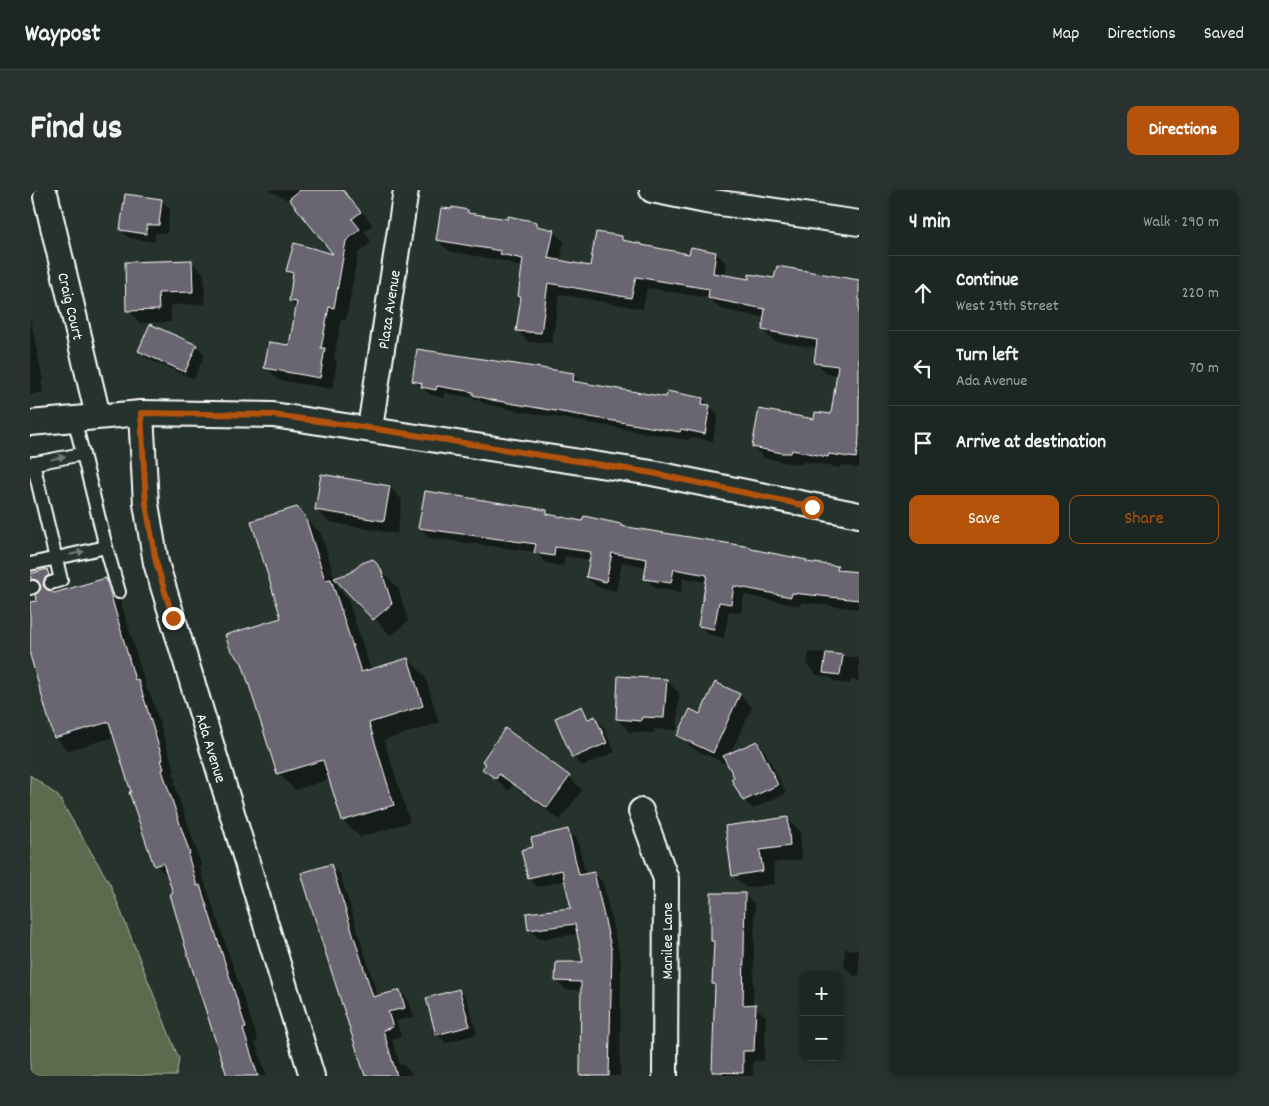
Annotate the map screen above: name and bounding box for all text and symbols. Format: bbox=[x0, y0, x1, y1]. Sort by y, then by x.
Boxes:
text: Waypost bbox=[25, 18, 100, 52]
text: Map bbox=[1052, 22, 1079, 47]
text: Directions bbox=[1107, 22, 1176, 47]
text: Saved bbox=[1204, 22, 1244, 47]
text: Find us bbox=[30, 105, 122, 155]
button: Directions bbox=[1127, 106, 1239, 155]
text: 4 min bbox=[909, 208, 951, 238]
text: Walk · 290 m bbox=[1143, 211, 1219, 234]
text: Continue bbox=[956, 268, 1018, 295]
street label: Plaza Avenue bbox=[373, 269, 408, 351]
street label: Craig Court bbox=[50, 270, 89, 343]
icon: ahead bbox=[909, 279, 937, 307]
text: 220 m bbox=[1182, 282, 1219, 305]
text: West 29th Street bbox=[956, 295, 1059, 318]
text: Turn left bbox=[956, 343, 1019, 370]
icon: left bbox=[909, 354, 937, 382]
text: 70 m bbox=[1189, 357, 1219, 380]
text: Ada Avenue bbox=[956, 370, 1027, 393]
icon: arrive bbox=[909, 429, 937, 457]
text: Arrive at destination bbox=[956, 430, 1106, 457]
one-way arrow bbox=[50, 454, 66, 462]
button: Save bbox=[909, 495, 1059, 544]
button: Share bbox=[1069, 495, 1219, 544]
route start bbox=[801, 496, 824, 519]
one-way arrow bbox=[70, 549, 85, 557]
route end bbox=[162, 607, 185, 630]
street label: Ada Avenue bbox=[188, 711, 231, 786]
street label: Manilee Lane bbox=[657, 902, 680, 980]
map controls bbox=[799, 971, 844, 1061]
button: + bbox=[799, 971, 844, 1016]
button: − bbox=[799, 1016, 844, 1061]

